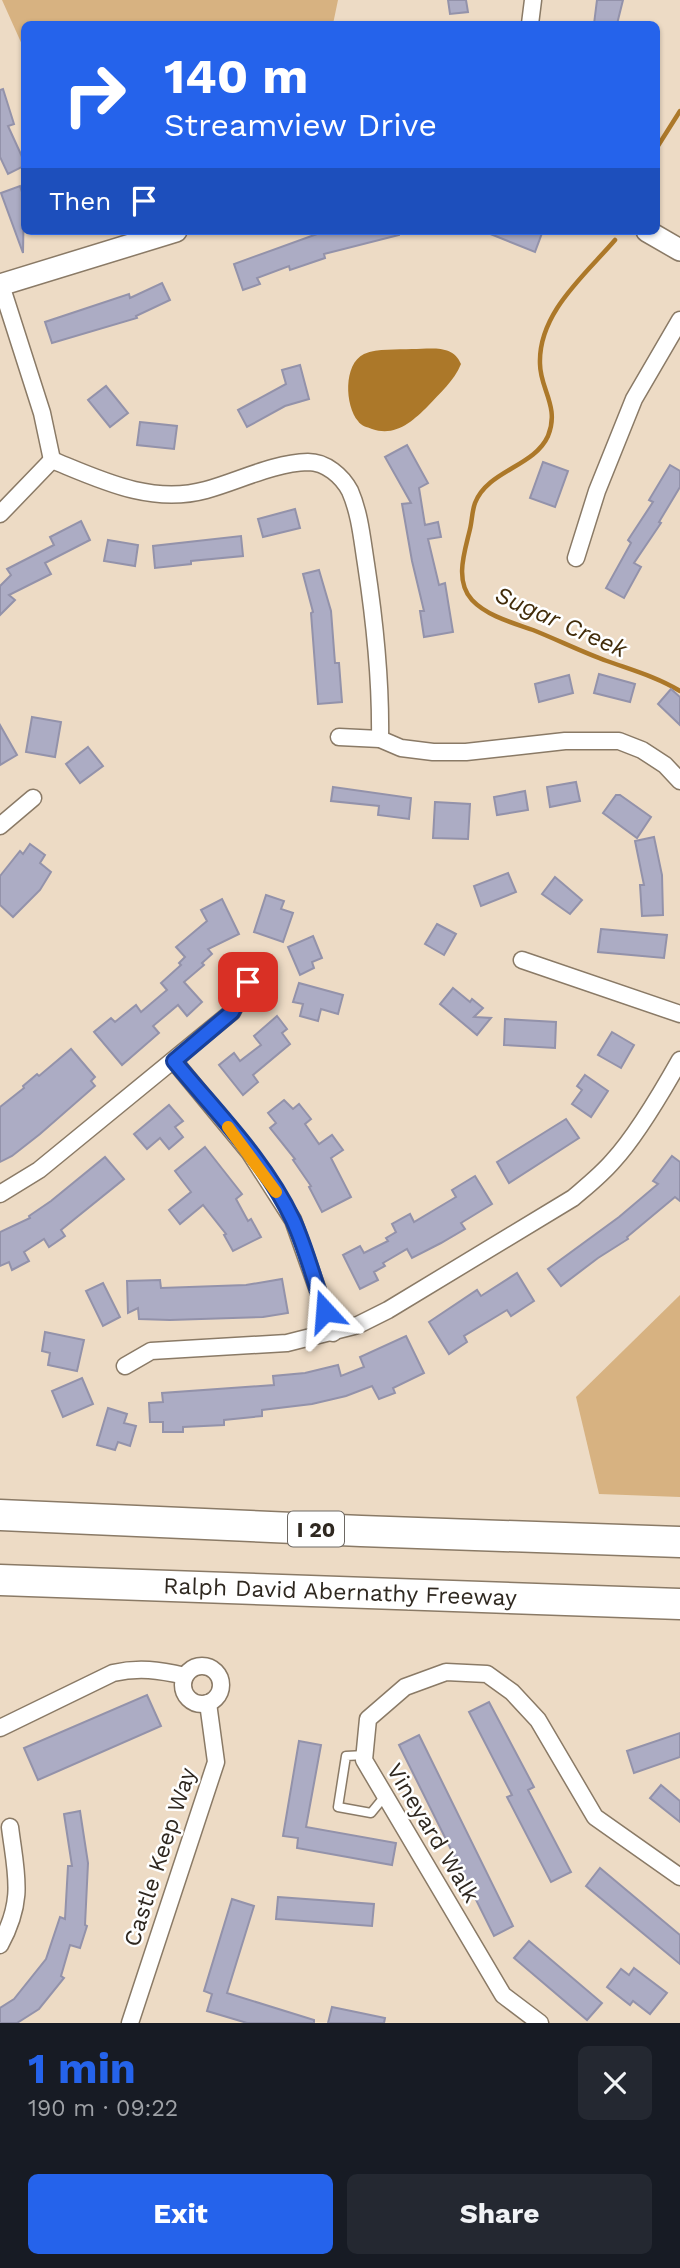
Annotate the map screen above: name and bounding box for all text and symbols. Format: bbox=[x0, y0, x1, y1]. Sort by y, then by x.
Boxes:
text: 140 m bbox=[164, 47, 308, 105]
icon: right bbox=[49, 49, 140, 140]
text: Streamview Drive bbox=[164, 106, 437, 144]
icon: arrive bbox=[125, 182, 163, 220]
text: Then bbox=[49, 186, 111, 216]
water label: Sugar Creek bbox=[491, 580, 632, 664]
pin bbox=[218, 952, 278, 1012]
icon: arrive bbox=[229, 963, 267, 1001]
position arrow bbox=[288, 1274, 362, 1348]
road number: I 20 bbox=[288, 1512, 344, 1546]
street label: Ralph David Abernathy Freeway bbox=[163, 1572, 517, 1612]
street label: Vineyard Walk bbox=[381, 1759, 485, 1907]
street label: Castle Keep Way bbox=[118, 1764, 202, 1950]
text: 1 min bbox=[28, 2044, 136, 2093]
button: close bbox=[578, 2046, 652, 2120]
text: 190 m · 09:22 bbox=[28, 2095, 178, 2122]
button: Exit bbox=[28, 2174, 333, 2254]
button: Share bbox=[347, 2174, 652, 2254]

